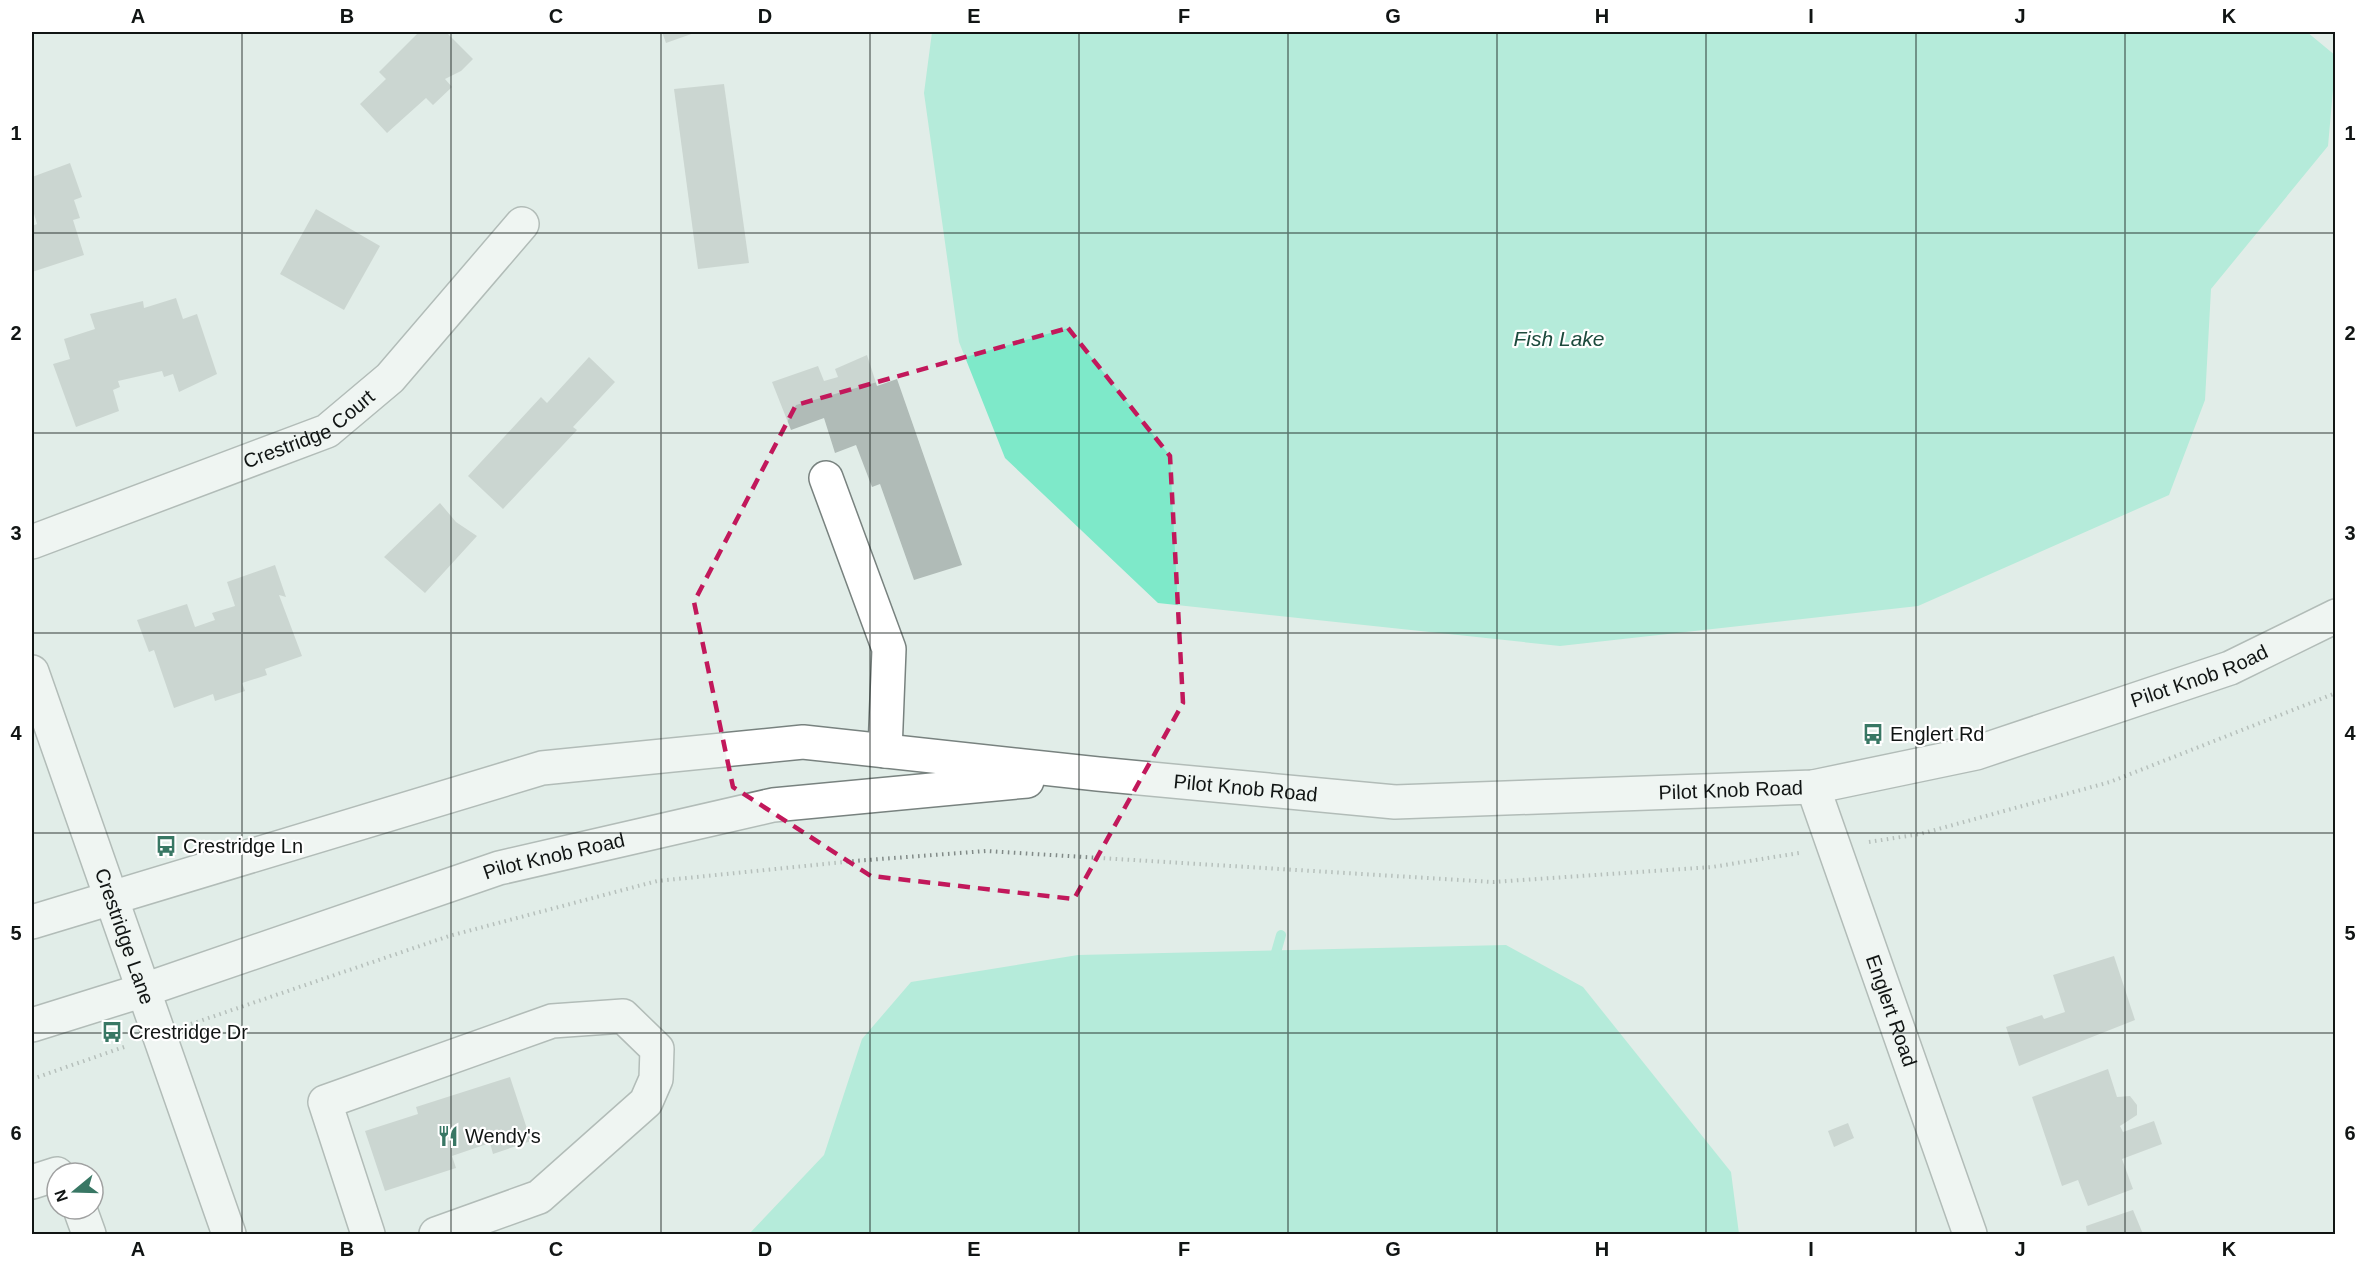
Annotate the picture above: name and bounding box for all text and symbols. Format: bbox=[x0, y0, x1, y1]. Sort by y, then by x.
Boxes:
text: A bbox=[131, 5, 145, 27]
text: B bbox=[340, 5, 354, 27]
text: C bbox=[549, 5, 563, 27]
text: D bbox=[758, 5, 772, 27]
text: E bbox=[967, 5, 981, 27]
text: F bbox=[1178, 5, 1190, 27]
text: G bbox=[1385, 5, 1401, 27]
text: H bbox=[1595, 5, 1609, 27]
text: I bbox=[1808, 5, 1814, 27]
text: J bbox=[2014, 5, 2026, 27]
text: K bbox=[2222, 5, 2237, 27]
text: 1 bbox=[10, 122, 22, 144]
text: 1 bbox=[2344, 122, 2356, 144]
text: 2 bbox=[10, 322, 22, 344]
text: 2 bbox=[2344, 322, 2356, 344]
water label: Fish Lake bbox=[1513, 327, 1605, 350]
street label: Crestridge Court bbox=[240, 385, 379, 472]
text: 3 bbox=[10, 522, 22, 544]
text: 3 bbox=[2344, 522, 2356, 544]
street label: Pilot Knob Road bbox=[2128, 640, 2271, 711]
text: 4 bbox=[10, 722, 22, 744]
bus stop icon: Englert Rd bbox=[1861, 722, 1885, 746]
text: 4 bbox=[2344, 722, 2356, 744]
place label: Englert Rd bbox=[1890, 723, 1985, 745]
street label: Pilot Knob Road bbox=[1173, 770, 1319, 806]
street label: Pilot Knob Road bbox=[1658, 776, 1803, 804]
street label: Pilot Knob Road bbox=[480, 828, 627, 884]
bus stop icon: Crestridge Ln bbox=[154, 834, 178, 858]
place label: Crestridge Ln bbox=[183, 835, 303, 857]
street label: Crestridge Lane bbox=[91, 865, 159, 1007]
text: 5 bbox=[10, 922, 22, 944]
text: 5 bbox=[2344, 922, 2356, 944]
street label: Englert Road bbox=[1862, 952, 1921, 1069]
bus stop icon: Crestridge Dr bbox=[100, 1020, 124, 1044]
place label: Crestridge Dr bbox=[129, 1021, 248, 1043]
text: 6 bbox=[10, 1122, 22, 1144]
text: 6 bbox=[2344, 1122, 2356, 1144]
restaurant icon: Wendy's bbox=[436, 1124, 460, 1148]
place label: Wendy's bbox=[465, 1125, 541, 1147]
north arrow bbox=[45, 1161, 105, 1221]
text: N bbox=[51, 1187, 71, 1204]
text: A bbox=[131, 1238, 145, 1260]
text: B bbox=[340, 1238, 354, 1260]
text: C bbox=[549, 1238, 563, 1260]
text: D bbox=[758, 1238, 772, 1260]
text: E bbox=[967, 1238, 981, 1260]
text: F bbox=[1178, 1238, 1190, 1260]
text: G bbox=[1385, 1238, 1401, 1260]
text: H bbox=[1595, 1238, 1609, 1260]
text: I bbox=[1808, 1238, 1814, 1260]
text: J bbox=[2014, 1238, 2026, 1260]
text: K bbox=[2222, 1238, 2237, 1260]

